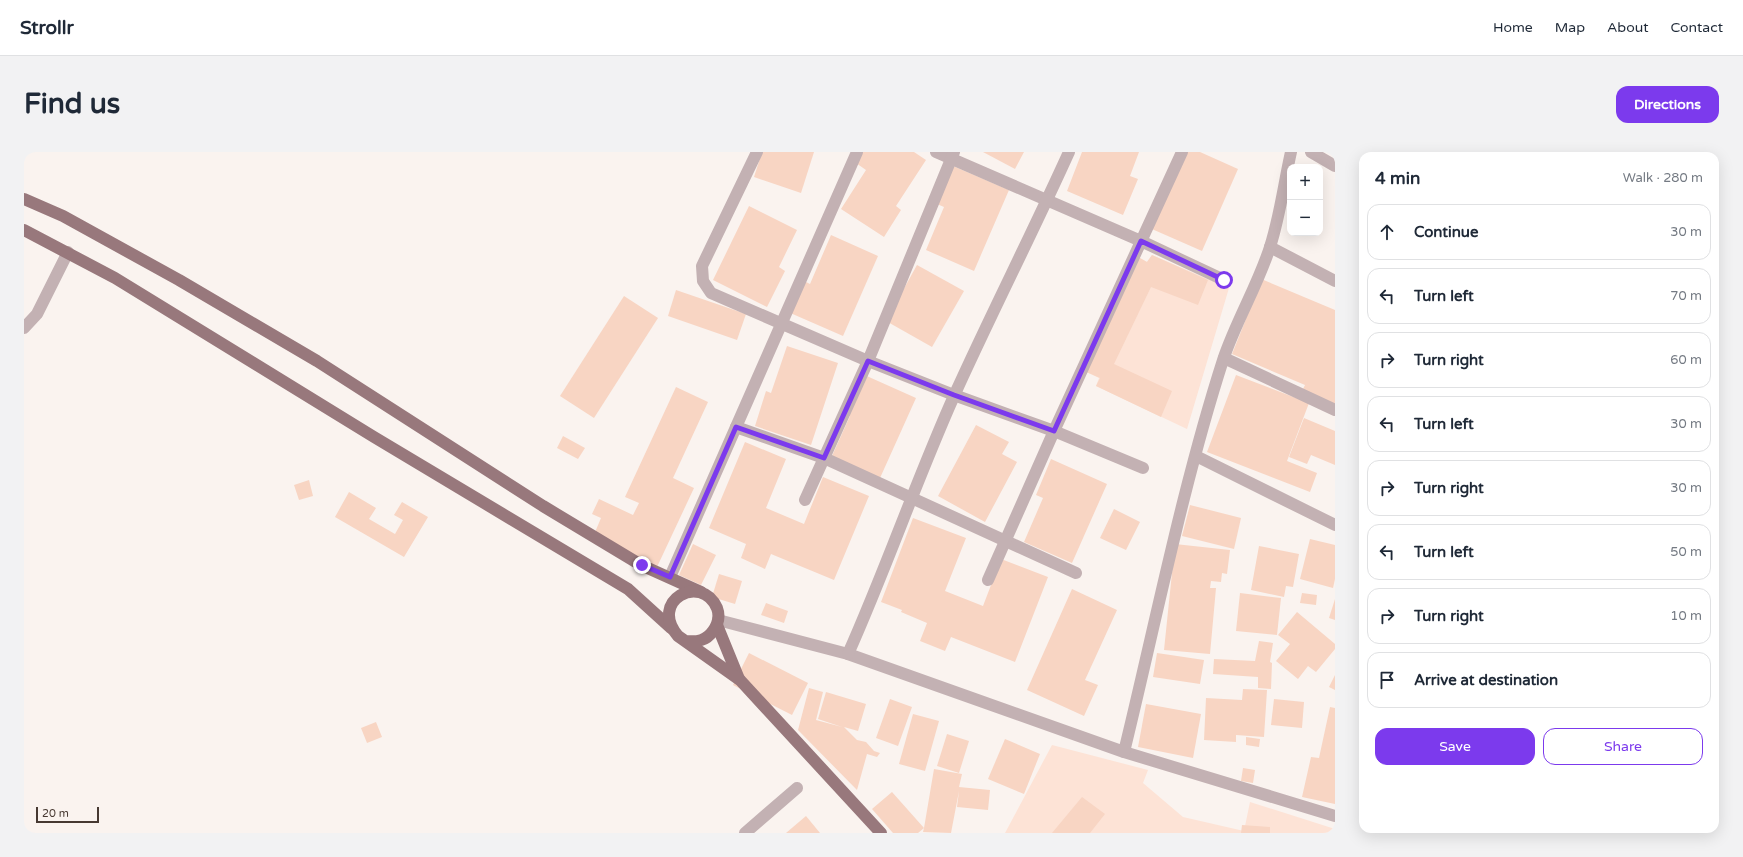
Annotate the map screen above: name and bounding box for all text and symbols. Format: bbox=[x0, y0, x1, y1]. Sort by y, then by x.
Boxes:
text: Strollr bbox=[20, 17, 74, 39]
text: Home bbox=[1493, 19, 1533, 36]
text: Map bbox=[1555, 19, 1585, 36]
text: About bbox=[1607, 19, 1649, 36]
text: Contact bbox=[1671, 19, 1723, 36]
button: Directions bbox=[1616, 86, 1719, 123]
text: Find us bbox=[24, 87, 120, 121]
map controls bbox=[1287, 164, 1323, 236]
button: + bbox=[1287, 164, 1323, 200]
text: 4 min bbox=[1375, 168, 1420, 189]
text: Walk · 280 m bbox=[1623, 170, 1703, 186]
button: − bbox=[1287, 200, 1323, 236]
icon: ahead bbox=[1376, 221, 1398, 243]
text: Continue bbox=[1414, 223, 1478, 241]
text: 30 m bbox=[1670, 224, 1702, 240]
route start bbox=[1215, 271, 1233, 289]
icon: left bbox=[1376, 285, 1398, 307]
text: Turn left bbox=[1414, 287, 1474, 305]
text: 70 m bbox=[1670, 288, 1702, 304]
icon: right bbox=[1376, 349, 1398, 371]
text: Turn right bbox=[1414, 351, 1484, 369]
text: 60 m bbox=[1670, 352, 1702, 368]
icon: left bbox=[1376, 413, 1398, 435]
text: Turn left bbox=[1414, 415, 1474, 433]
text: 30 m bbox=[1670, 416, 1702, 432]
icon: right bbox=[1376, 477, 1398, 499]
text: Turn right bbox=[1414, 479, 1484, 497]
text: 30 m bbox=[1670, 480, 1702, 496]
icon: left bbox=[1376, 541, 1398, 563]
text: Turn left bbox=[1414, 543, 1474, 561]
text: 50 m bbox=[1670, 544, 1702, 560]
route end bbox=[633, 556, 651, 574]
icon: right bbox=[1376, 605, 1398, 627]
text: Turn right bbox=[1414, 607, 1484, 625]
text: 10 m bbox=[1670, 608, 1702, 624]
icon: arrive bbox=[1376, 669, 1398, 691]
text: Arrive at destination bbox=[1414, 671, 1558, 689]
button: Save bbox=[1375, 728, 1535, 765]
button: Share bbox=[1543, 728, 1703, 765]
scale bar bbox=[36, 805, 99, 824]
text: 20 m bbox=[42, 807, 69, 820]

